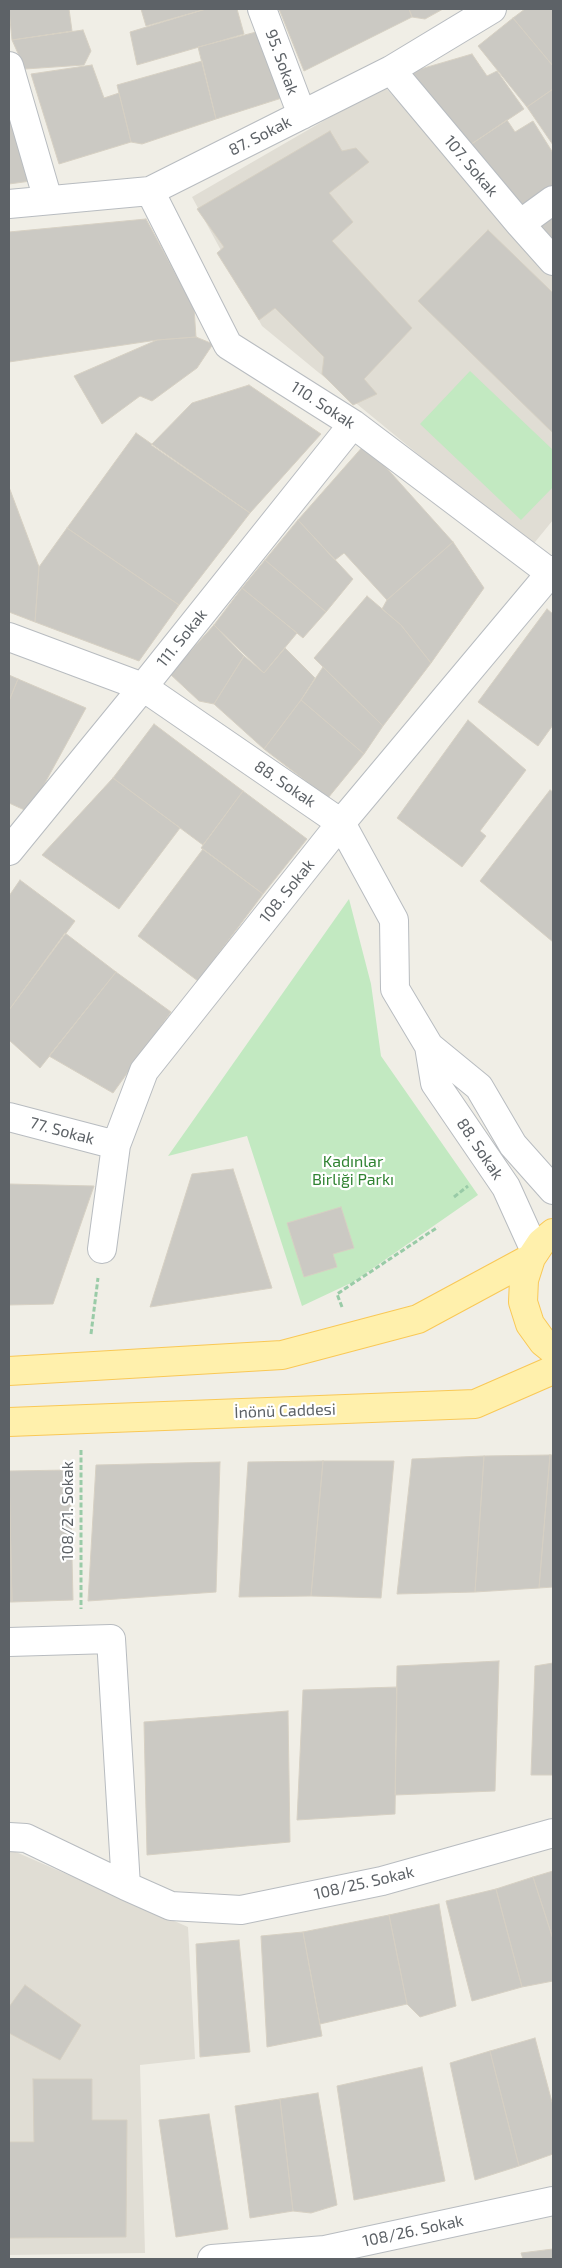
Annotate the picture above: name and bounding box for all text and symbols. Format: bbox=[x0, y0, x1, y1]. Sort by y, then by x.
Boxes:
street label: 95. Sokak bbox=[261, 27, 303, 97]
street label: 87. Sokak bbox=[226, 112, 294, 160]
street label: 107. Sokak bbox=[440, 132, 502, 200]
street label: 110. Sokak bbox=[287, 377, 359, 433]
street label: 111. Sokak bbox=[153, 605, 211, 671]
street label: 88. Sokak bbox=[251, 757, 319, 811]
street label: 108. Sokak bbox=[256, 855, 318, 927]
street label: 77. Sokak bbox=[28, 1113, 96, 1149]
street label: 88. Sokak bbox=[453, 1115, 507, 1183]
park label: Kadınlar Birliği Parkı bbox=[312, 1152, 394, 1190]
street label: İnönü Caddesi bbox=[234, 1400, 336, 1422]
street label: 108/21. Sokak bbox=[58, 1461, 78, 1561]
street label: 108/25. Sokak bbox=[312, 1862, 416, 1904]
street label: 108/26. Sokak bbox=[361, 2211, 465, 2251]

